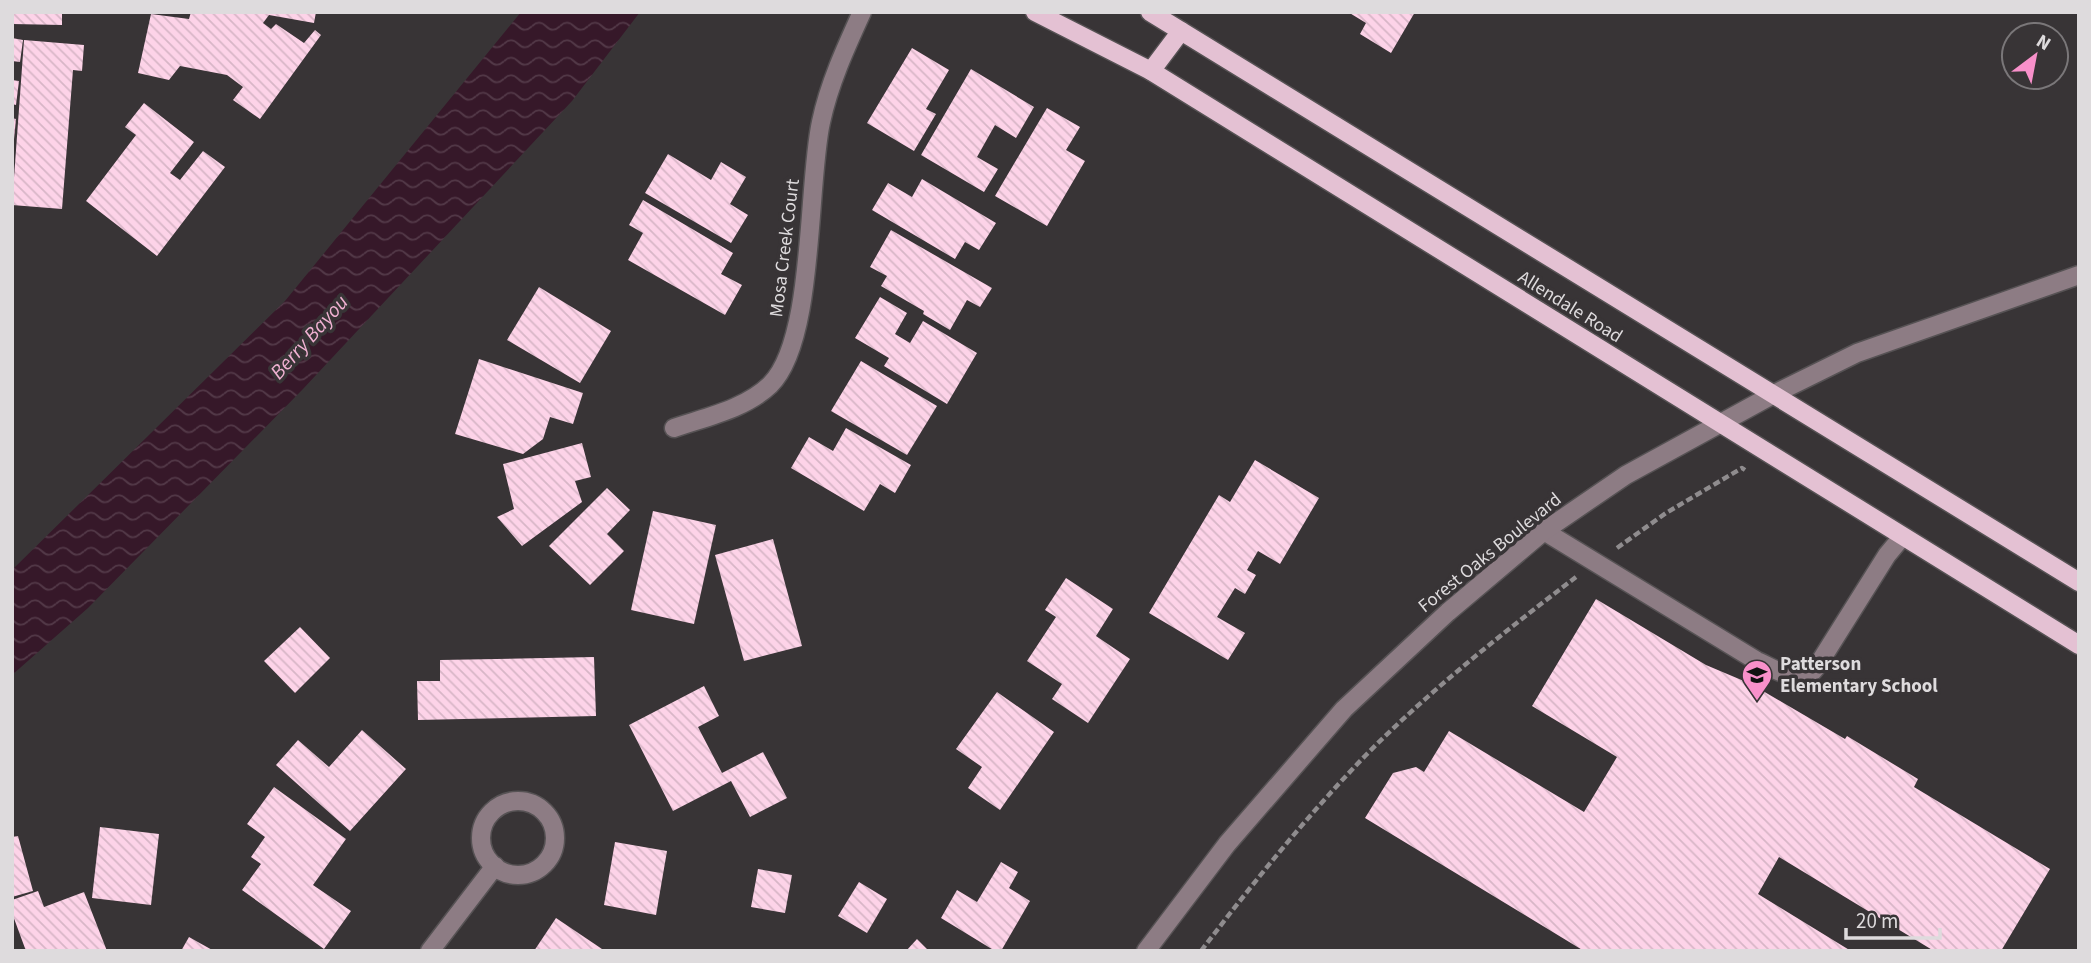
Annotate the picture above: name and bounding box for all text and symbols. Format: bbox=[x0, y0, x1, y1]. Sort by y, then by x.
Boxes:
north arrow bbox=[2000, 21, 2070, 91]
text: N bbox=[2031, 28, 2056, 58]
street label: Mosa Creek Court bbox=[763, 177, 807, 319]
street label: Allendale Road bbox=[1512, 264, 1628, 350]
water label: Berry Bayou bbox=[263, 288, 355, 386]
street label: Forest Oaks Boulevard bbox=[1412, 487, 1568, 619]
place label: Patterson Elementary School bbox=[1780, 651, 1938, 700]
school or university icon: Patterson Elementary School bbox=[1740, 658, 1774, 702]
scale bar bbox=[1846, 897, 1940, 941]
text: 20 m bbox=[1856, 906, 1898, 936]

